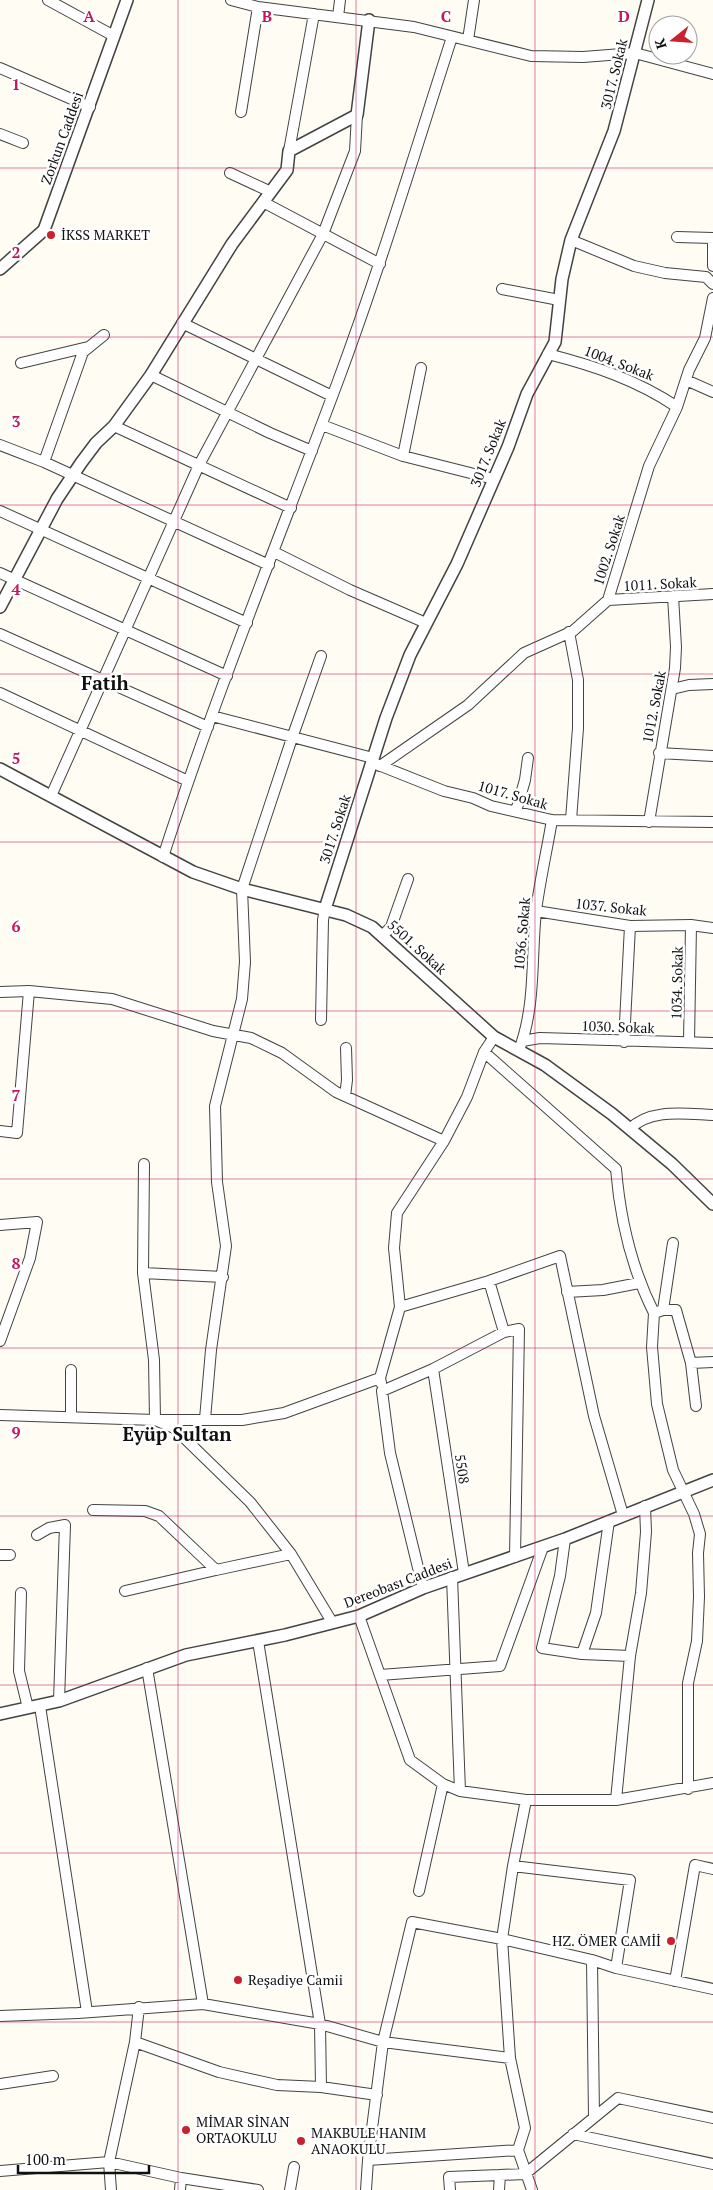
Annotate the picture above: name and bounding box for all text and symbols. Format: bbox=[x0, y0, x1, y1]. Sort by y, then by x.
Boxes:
text: A bbox=[83, 5, 95, 27]
text: B bbox=[262, 5, 272, 27]
text: C bbox=[441, 5, 451, 27]
text: D bbox=[618, 5, 630, 27]
north arrow bbox=[648, 15, 698, 65]
street label: 3017. Sokak bbox=[596, 36, 632, 111]
text: K bbox=[650, 36, 671, 51]
text: 1 bbox=[11, 73, 21, 95]
street label: Zorkun Caddesi bbox=[36, 89, 87, 187]
place label: İKSS MARKET bbox=[61, 225, 150, 244]
marker: İKSS MARKET bbox=[45, 229, 57, 241]
text: 2 bbox=[11, 241, 21, 263]
street label: 1004. Sokak bbox=[582, 341, 658, 385]
text: 3 bbox=[11, 410, 21, 432]
street label: 3017. Sokak bbox=[465, 415, 510, 490]
street label: 1002. Sokak bbox=[588, 511, 629, 588]
street label: 1011. Sokak bbox=[623, 572, 698, 595]
text: 4 bbox=[11, 578, 21, 600]
street label: 1012. Sokak bbox=[637, 668, 670, 745]
district label: Fatih bbox=[81, 670, 129, 695]
text: 5 bbox=[11, 747, 21, 769]
street label: 1017. Sokak bbox=[476, 775, 551, 814]
street label: 3017. Sokak bbox=[314, 791, 355, 866]
street label: 1037. Sokak bbox=[574, 893, 649, 920]
street label: 1036. Sokak bbox=[509, 896, 534, 971]
text: 6 bbox=[11, 915, 21, 937]
street label: 5501. Sokak bbox=[384, 915, 452, 979]
street label: 1034. Sokak bbox=[666, 945, 687, 1020]
street label: 1030. Sokak bbox=[581, 1016, 656, 1037]
text: 7 bbox=[11, 1084, 21, 1106]
text: 8 bbox=[11, 1252, 21, 1274]
text: 9 bbox=[11, 1421, 21, 1443]
district label: Eyüp Sultan bbox=[122, 1421, 232, 1446]
street label: 5508 bbox=[451, 1453, 474, 1485]
street label: Dereobası Caddesi bbox=[341, 1553, 455, 1612]
place label: HZ. ÖMER CAMİİ bbox=[552, 1931, 661, 1950]
marker: HZ. ÖMER CAMİİ bbox=[665, 1935, 677, 1947]
place label: Reşadiye Camii bbox=[248, 1970, 343, 1989]
marker: Reşadiye Camii bbox=[232, 1974, 244, 1986]
place label: MİMAR SİNAN ORTAOKULU bbox=[196, 2112, 290, 2147]
place label: MAKBULE HANIM ANAOKULU bbox=[311, 2123, 426, 2158]
marker: MİMAR SİNAN ORTAOKULU bbox=[180, 2124, 192, 2136]
marker: MAKBULE HANIM ANAOKULU bbox=[295, 2135, 307, 2147]
scale bar bbox=[18, 2142, 149, 2174]
text: 100 m bbox=[25, 2149, 66, 2169]

